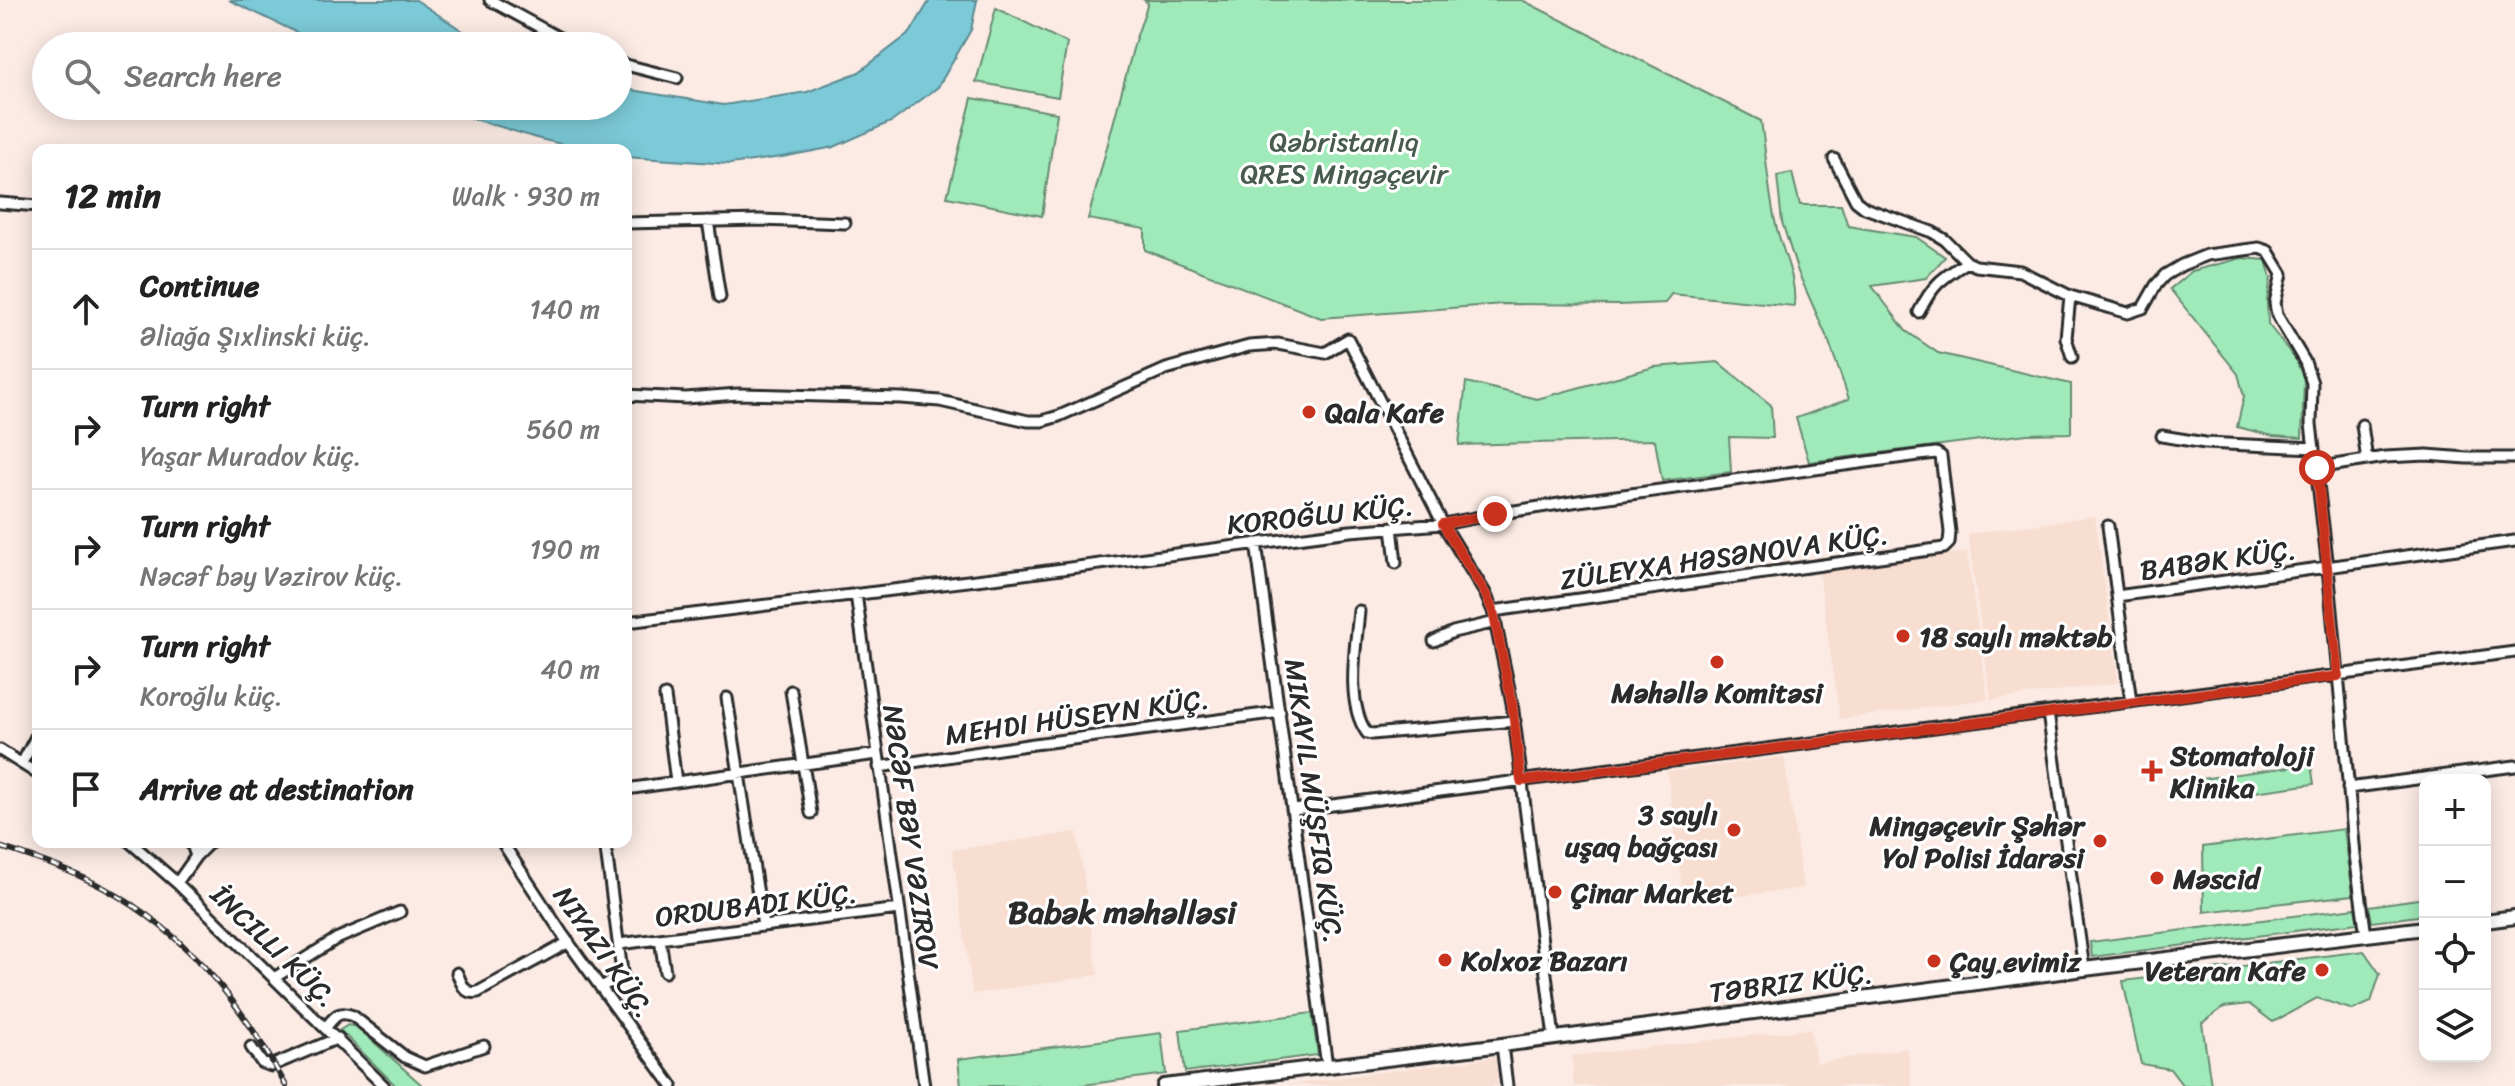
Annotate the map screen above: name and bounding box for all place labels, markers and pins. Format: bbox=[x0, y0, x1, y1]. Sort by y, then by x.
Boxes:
place label: Qala Kafe bbox=[1325, 388, 1445, 437]
marker: Qala Kafe bbox=[1300, 403, 1318, 421]
place label: 18 saylı məktəb bbox=[1919, 612, 2113, 661]
marker: 18 saylı məktəb bbox=[1894, 627, 1912, 645]
marker: Məhəllə Komitəsi bbox=[1708, 653, 1726, 671]
place label: Məhəllə Komitəsi bbox=[1610, 668, 1824, 717]
place label: Stomatoloji Klinika bbox=[2169, 731, 2315, 812]
marker: Stomatoloji Klinika bbox=[2141, 760, 2163, 782]
place label: 3 saylı uşaq bağçası bbox=[1565, 790, 1718, 871]
place label: Mingəçevir Şəhər Yol Polisi İdarəsi bbox=[1868, 801, 2087, 882]
marker: 3 saylı uşaq bağçası bbox=[1725, 821, 1743, 839]
marker: Mingəçevir Şəhər Yol Polisi İdarəsi bbox=[2091, 832, 2109, 850]
place label: Məscid bbox=[2172, 854, 2262, 903]
place label: Çinar Market bbox=[1570, 868, 1735, 917]
marker: Məscid bbox=[2148, 869, 2166, 887]
marker: Çinar Market bbox=[1546, 883, 1564, 901]
place label: Kolxoz Bazarı bbox=[1460, 936, 1628, 985]
place label: Çay evimiz bbox=[1949, 937, 2083, 986]
place label: Veteran Kafe bbox=[2145, 946, 2307, 995]
marker: Kolxoz Bazarı bbox=[1436, 951, 1454, 969]
marker: Çay evimiz bbox=[1925, 952, 1943, 970]
marker: Veteran Kafe bbox=[2313, 961, 2331, 979]

